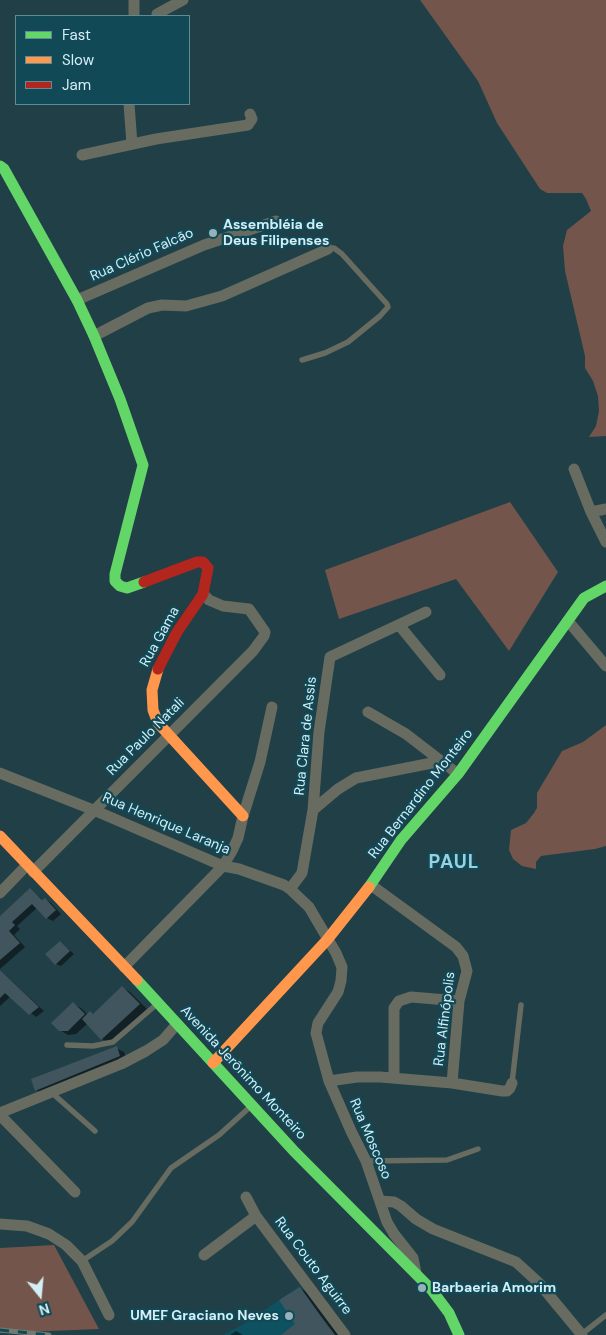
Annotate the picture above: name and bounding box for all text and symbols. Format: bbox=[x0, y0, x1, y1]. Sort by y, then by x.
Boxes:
legend bbox=[15, 15, 190, 105]
text: Fast bbox=[62, 25, 91, 45]
text: Slow bbox=[62, 50, 94, 70]
text: Jam bbox=[62, 75, 91, 95]
place label: Assembléia de Deus Filipenses bbox=[223, 217, 329, 250]
street label: Rua Clério Falcão bbox=[88, 225, 196, 285]
marker: Assembléia de Deus Filipenses bbox=[207, 227, 219, 239]
street label: Rua Gama bbox=[137, 604, 183, 670]
street label: Rua Clara de Assis bbox=[291, 676, 321, 796]
street label: Rua Paulo Natali bbox=[104, 695, 188, 779]
street label: Rua Bernardino Monteiro bbox=[365, 726, 477, 862]
street label: Rua Henrique Laranja bbox=[100, 789, 232, 859]
district label: PAUL bbox=[428, 852, 480, 874]
street label: Rua Alfinópolis bbox=[431, 971, 459, 1067]
street label: Avenida Jerônimo Monteiro bbox=[176, 1003, 310, 1143]
street label: Rua Moscoso bbox=[345, 1096, 395, 1182]
street label: Rua Couto Aguirre bbox=[271, 1214, 355, 1318]
north arrow bbox=[15, 1270, 65, 1320]
place label: Barbaeria Amorim bbox=[432, 1280, 556, 1296]
marker: Barbaeria Amorim bbox=[416, 1282, 428, 1294]
text: N bbox=[37, 1299, 52, 1319]
place label: UMEF Graciano Neves bbox=[130, 1308, 279, 1324]
marker: UMEF Graciano Neves bbox=[283, 1310, 295, 1322]

